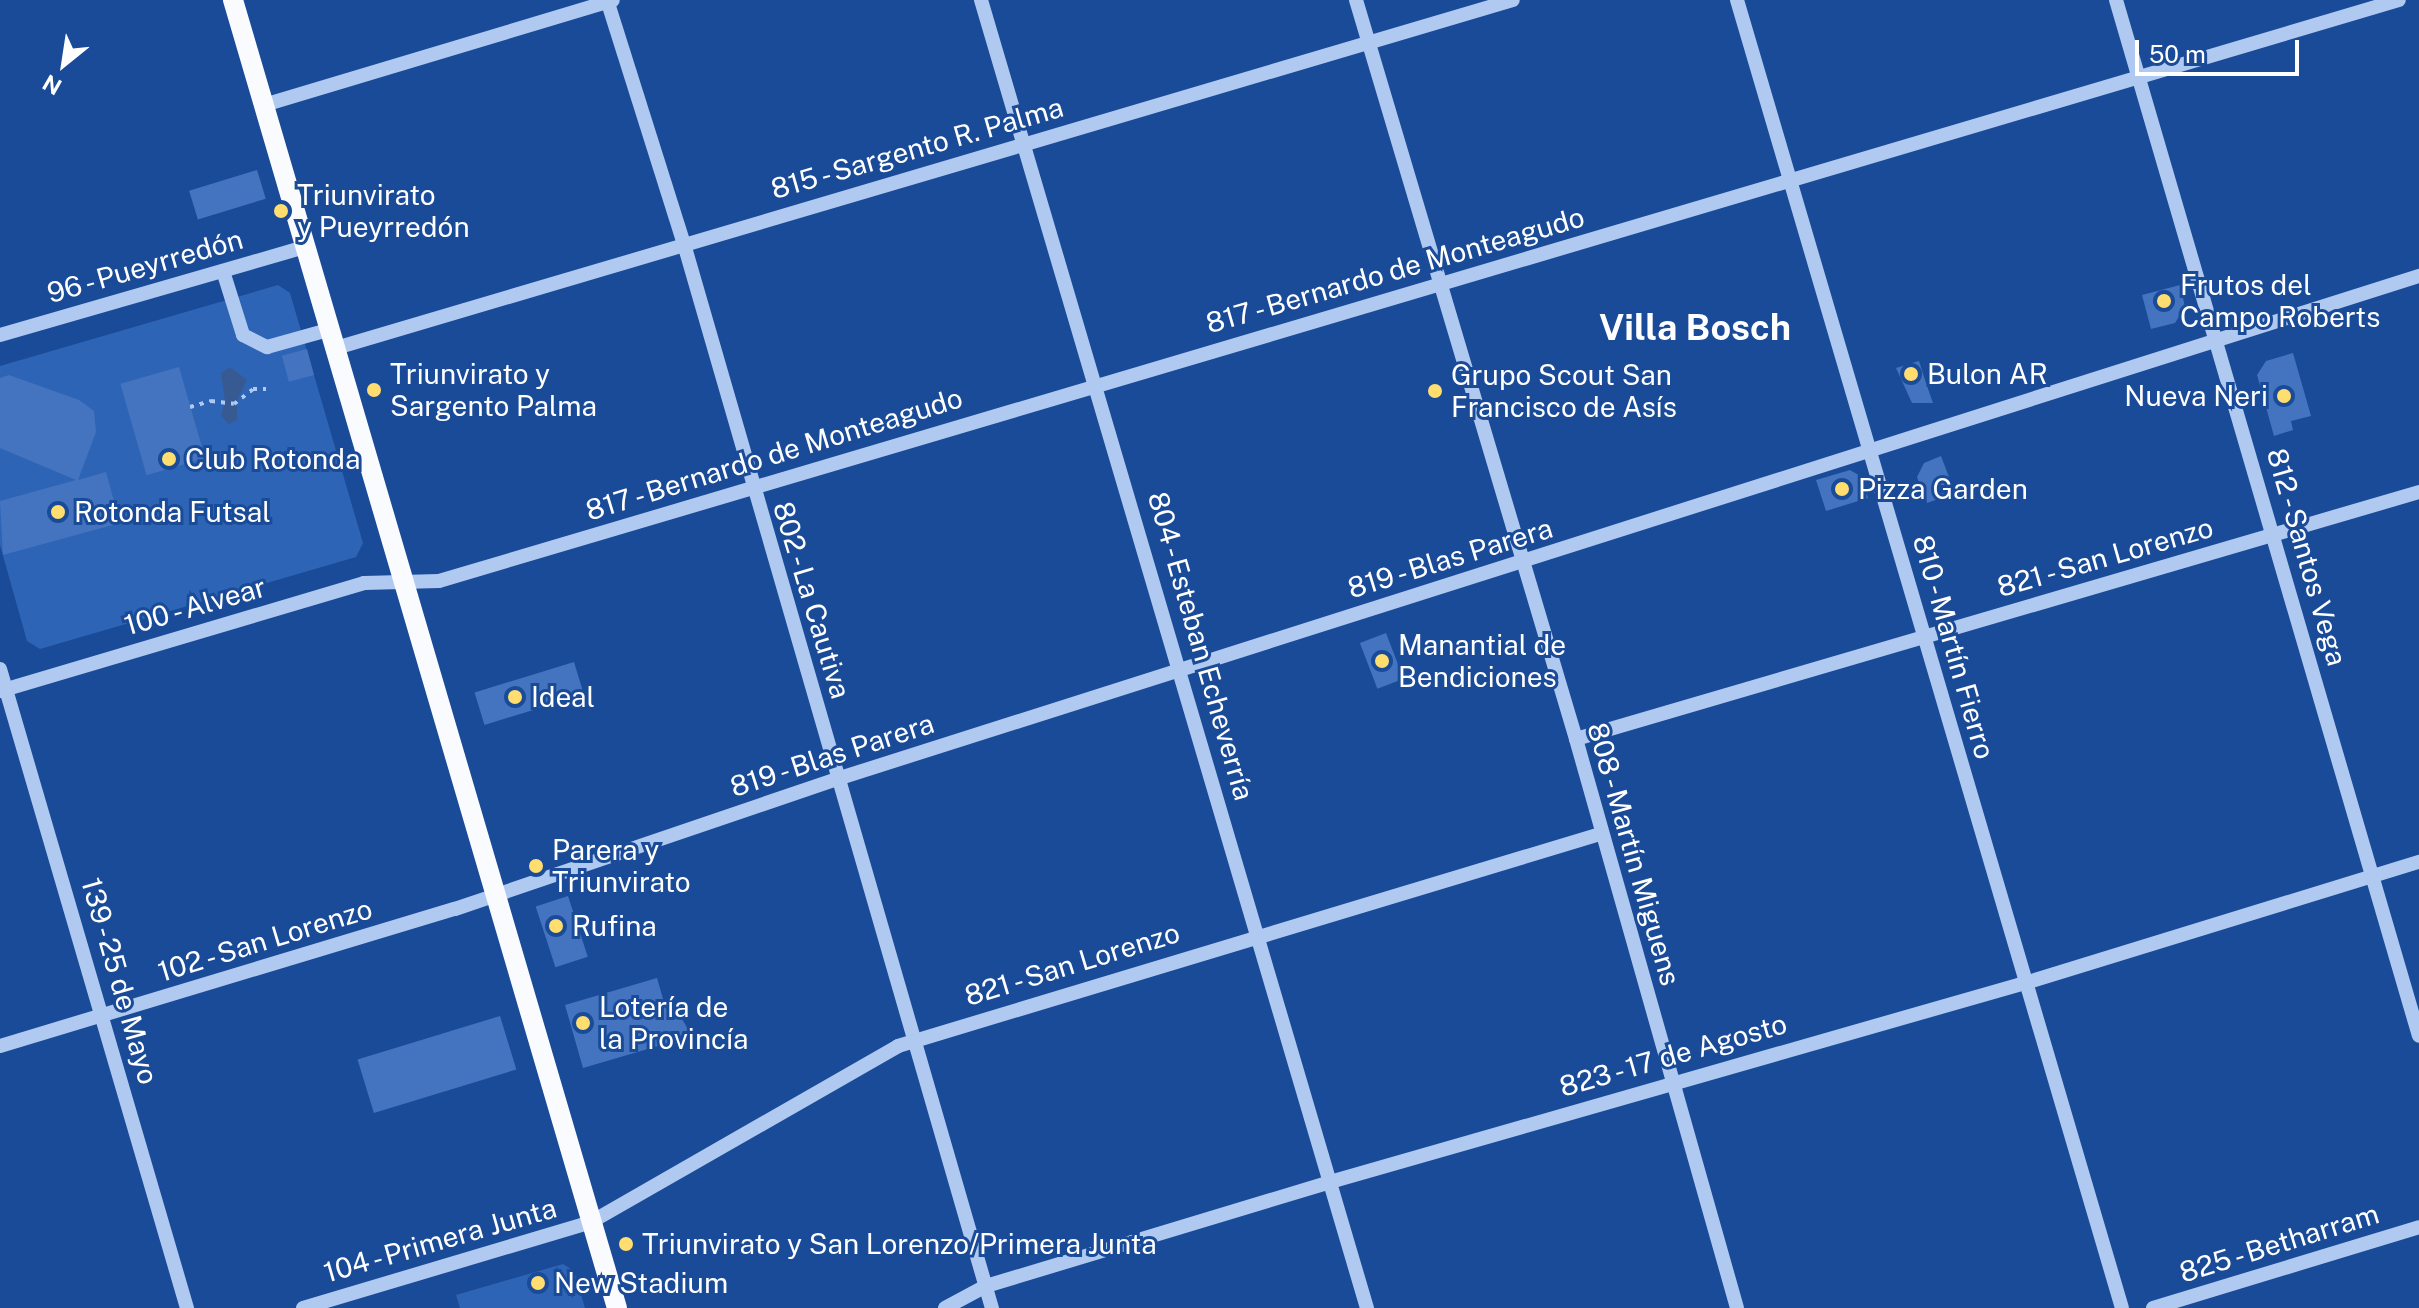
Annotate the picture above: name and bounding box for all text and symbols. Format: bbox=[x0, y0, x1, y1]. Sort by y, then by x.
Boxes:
north arrow bbox=[24, 24, 104, 104]
scale bar bbox=[2139, 24, 2303, 74]
text: 50 m bbox=[2149, 40, 2206, 68]
text: N bbox=[38, 69, 66, 100]
street label: 815 - Sargento R. Palma bbox=[763, 89, 1071, 207]
place label: Triunvirato y Pueyrredón bbox=[297, 178, 470, 244]
street label: 817 - Bernardo de Monteagudo bbox=[1198, 199, 1592, 341]
marker: Triunvirato y Pueyrredón bbox=[272, 202, 290, 220]
street label: 96 - Pueyrredón bbox=[40, 221, 250, 311]
place label: Frutos del Campo Roberts bbox=[2180, 268, 2381, 334]
marker: Frutos del Campo Roberts bbox=[2155, 292, 2173, 310]
district label: Villa Bosch bbox=[1599, 306, 1791, 350]
place label: Triunvirato y Sargento Palma bbox=[390, 357, 597, 423]
place label: Bulon AR bbox=[1927, 357, 2048, 391]
place label: Grupo Scout San Francisco de Asís bbox=[1451, 358, 1678, 424]
marker: Bulon AR bbox=[1902, 365, 1920, 383]
street label: 817 - Bernardo de Monteagudo bbox=[577, 379, 971, 529]
place label: Nueva Neri bbox=[2124, 379, 2268, 413]
marker: Triunvirato y Sargento Palma bbox=[365, 381, 383, 399]
marker: Grupo Scout San Francisco de Asís bbox=[1426, 382, 1444, 400]
marker: Nueva Neri bbox=[2275, 387, 2293, 405]
street label: 812 - Santos Vega bbox=[2259, 440, 2355, 674]
place label: Club Rotonda bbox=[185, 442, 361, 476]
marker: Club Rotonda bbox=[160, 450, 178, 468]
place label: Pizza Garden bbox=[1858, 472, 2028, 506]
marker: Pizza Garden bbox=[1833, 480, 1851, 498]
street label: 804 - Esteban Echeverría bbox=[1140, 484, 1262, 808]
street label: 802 - La Cautiva bbox=[765, 494, 859, 706]
place label: Rotonda Futsal bbox=[74, 495, 271, 529]
marker: Rotonda Futsal bbox=[49, 503, 67, 521]
street label: 821 - San Lorenzo bbox=[1989, 509, 2221, 605]
street label: 819 - Blas Parera bbox=[1340, 510, 1560, 606]
street label: 810 - Martín Fierro bbox=[1905, 527, 2003, 767]
street label: 100 - Alvear bbox=[117, 569, 273, 643]
place label: Manantial de Bendiciones bbox=[1398, 628, 1566, 694]
marker: Manantial de Bendiciones bbox=[1373, 652, 1391, 670]
place label: Ideal bbox=[531, 680, 595, 714]
marker: Ideal bbox=[506, 688, 524, 706]
street label: 819 - Blas Parera bbox=[722, 705, 942, 805]
street label: 808 - Martín Miguens bbox=[1579, 715, 1689, 993]
place label: Parera y Triunvirato bbox=[552, 833, 691, 899]
marker: Parera y Triunvirato bbox=[527, 857, 545, 875]
street label: 139 - 25 de Mayo bbox=[73, 870, 167, 1092]
street label: 102 - San Lorenzo bbox=[150, 890, 380, 990]
place label: Rufina bbox=[572, 909, 657, 943]
street label: 821 - San Lorenzo bbox=[957, 914, 1187, 1014]
marker: Rufina bbox=[547, 917, 565, 935]
place label: Lotería de la Provincía bbox=[599, 990, 748, 1056]
street label: 823 - 17 de Agosto bbox=[1551, 1005, 1795, 1105]
marker: Lotería de la Provincía bbox=[574, 1014, 592, 1032]
street label: 104 - Primera Junta bbox=[316, 1190, 564, 1290]
street label: 825 - Betharram bbox=[2171, 1196, 2387, 1290]
place label: Triunvirato y San Lorenzo/Primera Junta bbox=[642, 1227, 1157, 1261]
marker: Triunvirato y San Lorenzo/Primera Junta bbox=[617, 1235, 635, 1253]
place label: New Stadium bbox=[554, 1266, 728, 1300]
marker: New Stadium bbox=[529, 1274, 547, 1292]

